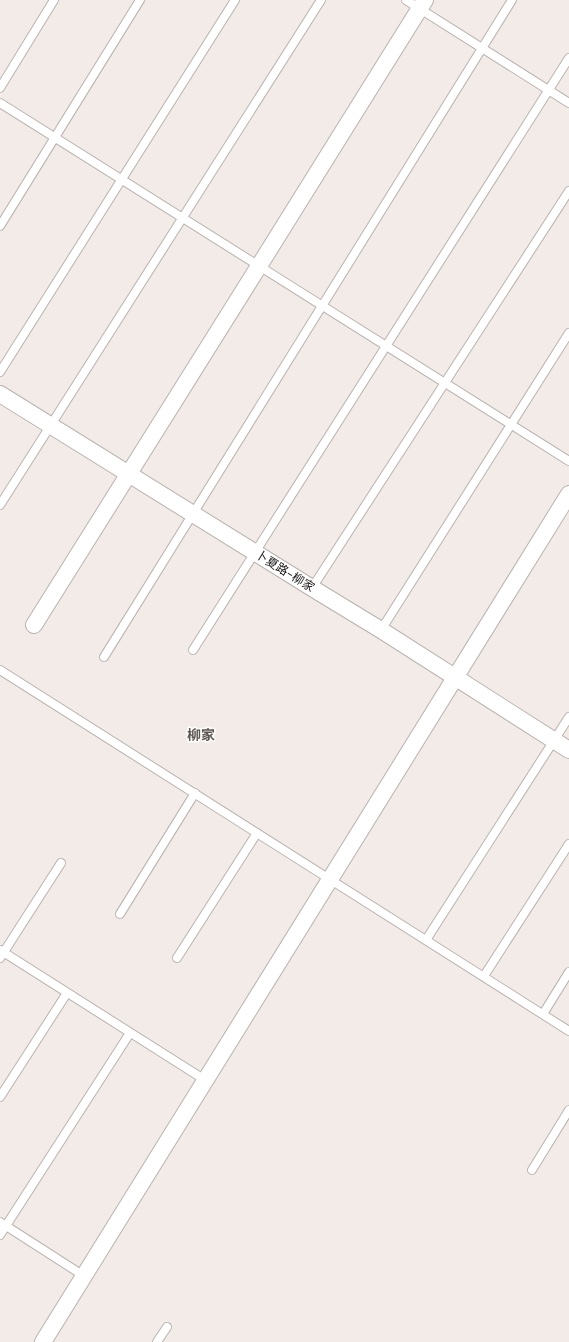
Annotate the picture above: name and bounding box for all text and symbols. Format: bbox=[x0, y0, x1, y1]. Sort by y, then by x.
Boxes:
street label: 卜夏路-柳家 bbox=[253, 547, 317, 595]
district label: 柳家 bbox=[187, 726, 215, 744]

